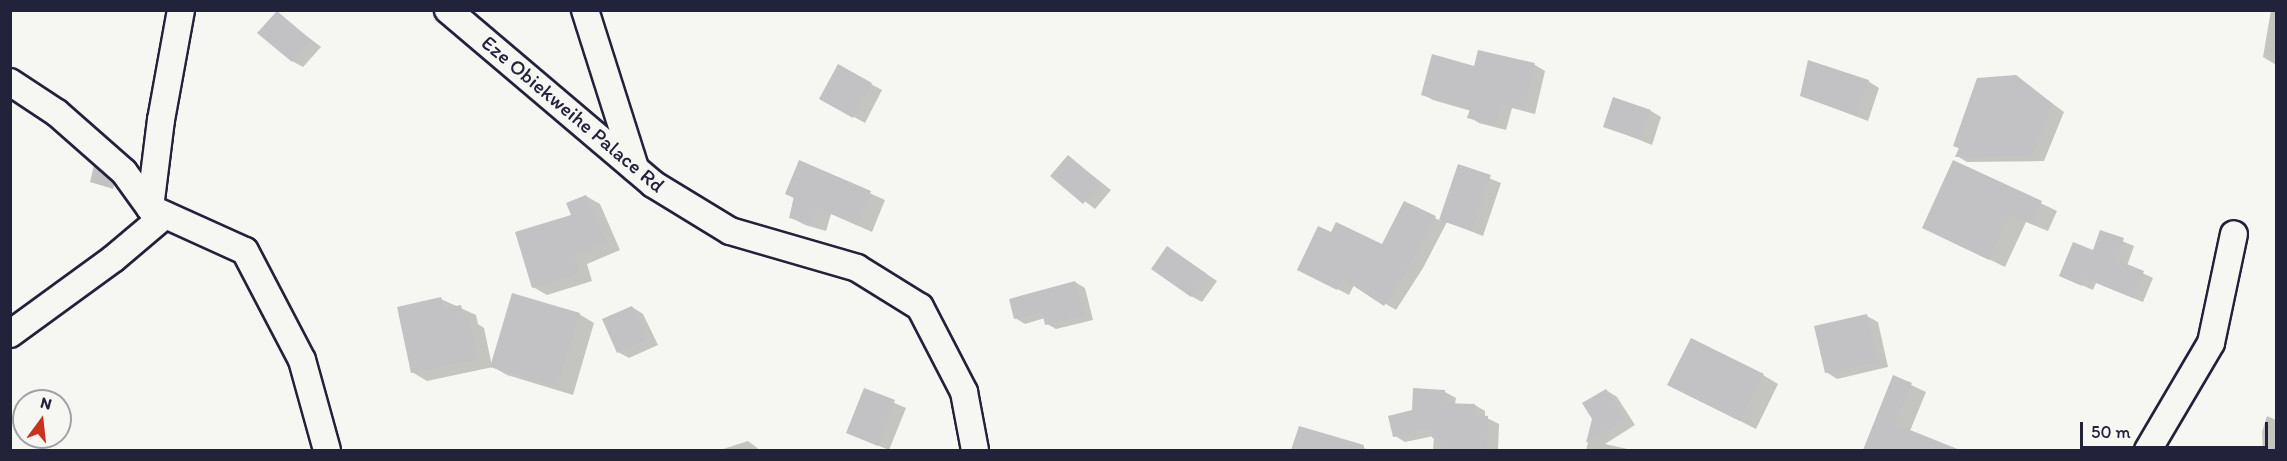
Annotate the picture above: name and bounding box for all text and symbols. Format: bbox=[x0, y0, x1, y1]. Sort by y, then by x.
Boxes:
street label: Eze Obiekweihe Palace Rd bbox=[476, 30, 670, 198]
north arrow bbox=[12, 389, 72, 449]
text: N bbox=[39, 392, 54, 414]
scale bar bbox=[2083, 410, 2270, 448]
text: 50 m bbox=[2091, 421, 2131, 443]

